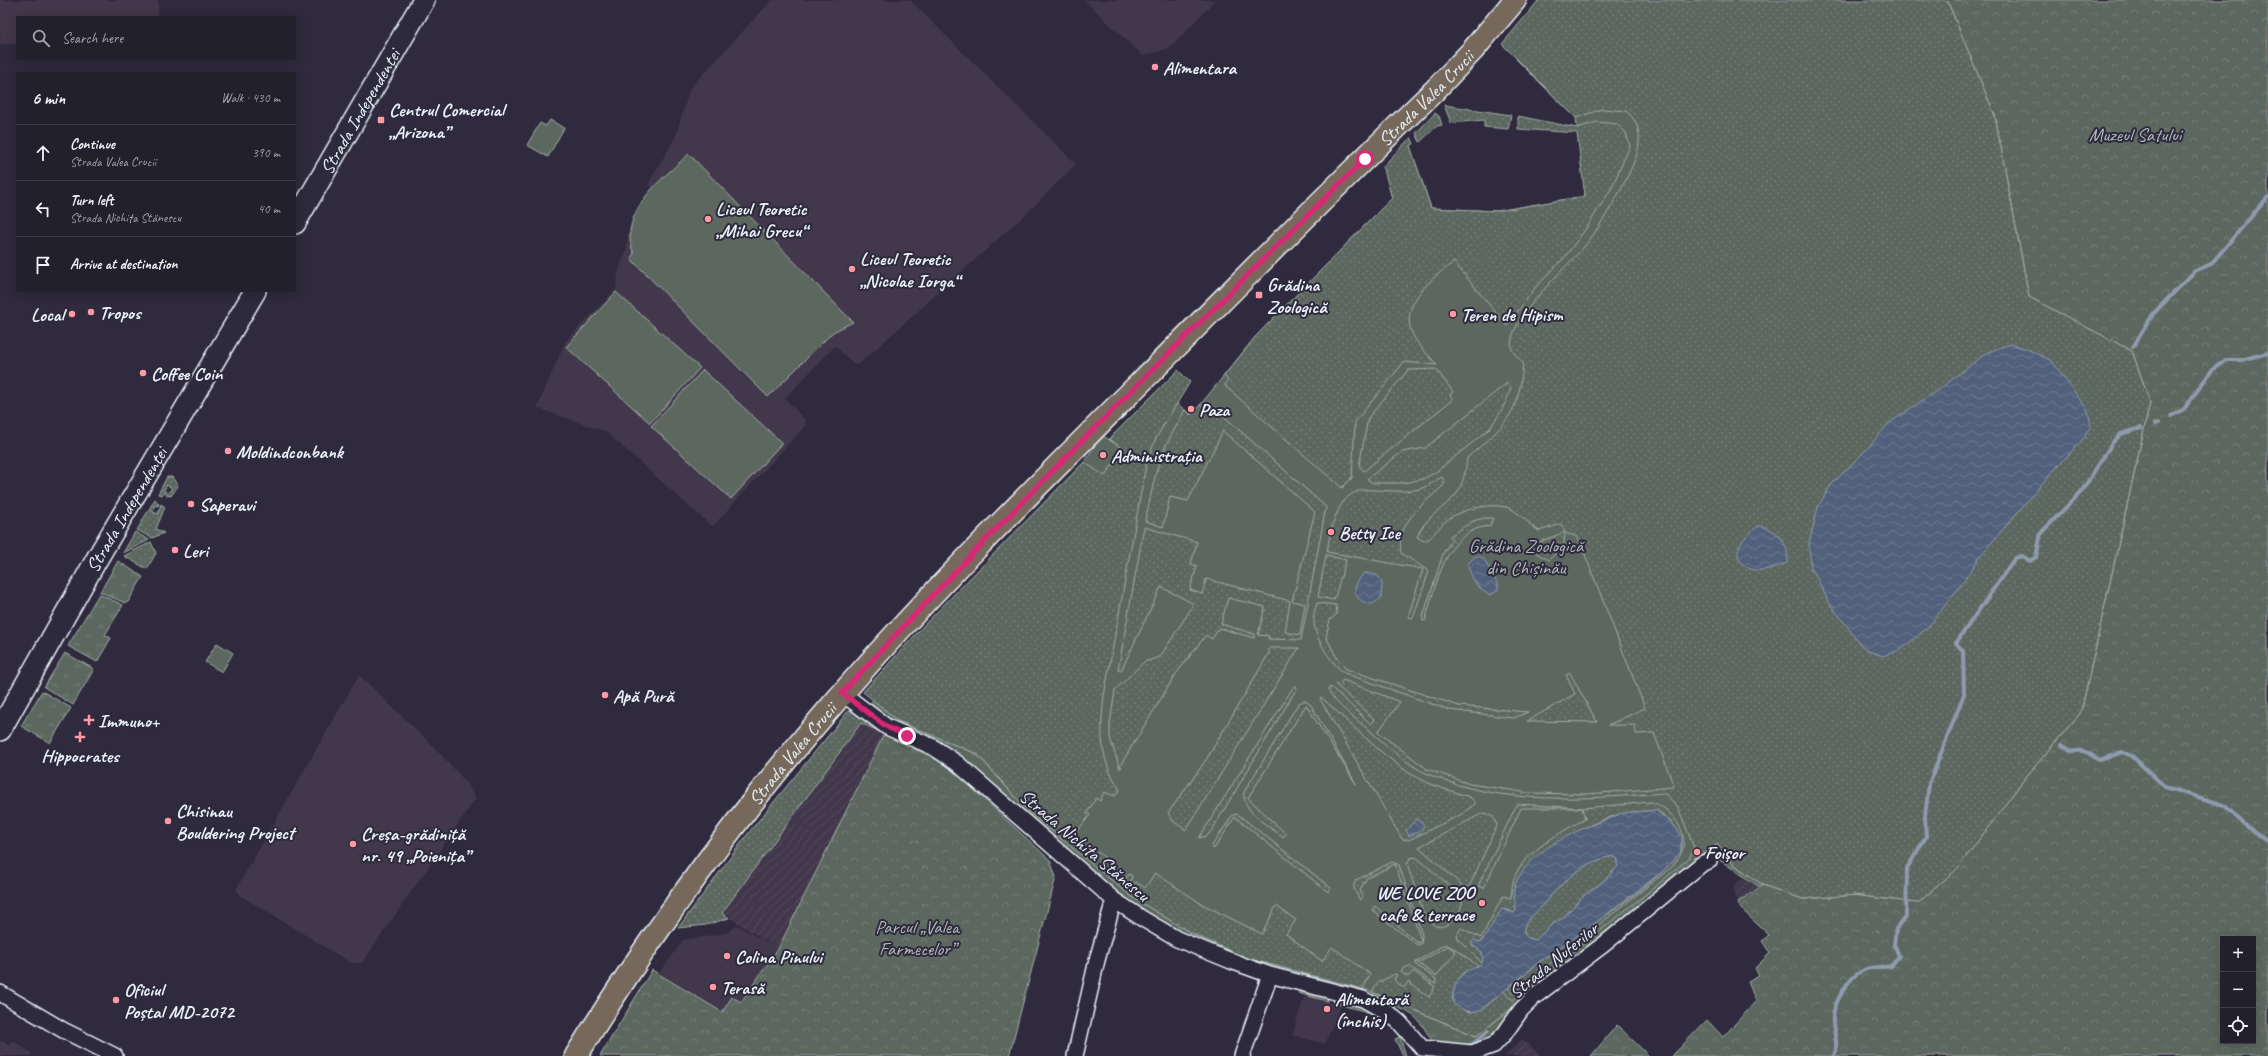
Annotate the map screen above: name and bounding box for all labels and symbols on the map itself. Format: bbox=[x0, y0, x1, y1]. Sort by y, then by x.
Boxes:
street label: Strada Independenței bbox=[315, 43, 407, 179]
street label: Strada Valea Crucii bbox=[1373, 44, 1481, 152]
place label: Alimentara bbox=[1163, 56, 1238, 80]
marker: Alimentara bbox=[1150, 62, 1160, 72]
place label: Centrul Comercial „Arizona” bbox=[389, 98, 508, 144]
marker: Centrul Comercial „Arizona” bbox=[376, 115, 386, 125]
park label: Muzeul Satului bbox=[2089, 123, 2184, 147]
route start bbox=[1356, 150, 1374, 168]
place label: Liceul Teoretic „Mihai Grecu“ bbox=[716, 197, 811, 243]
marker: Liceul Teoretic „Mihai Grecu“ bbox=[703, 214, 713, 224]
place label: Liceul Teoretic „Nicolae Iorga“ bbox=[860, 247, 963, 293]
marker: Liceul Teoretic „Nicolae Iorga“ bbox=[847, 264, 857, 274]
place label: Grădina Zoologică bbox=[1267, 273, 1328, 319]
marker: Grădina Zoologică bbox=[1254, 290, 1264, 300]
place label: Tropos bbox=[99, 301, 143, 325]
place label: Local bbox=[31, 303, 68, 327]
place label: Teren de Hipism bbox=[1461, 303, 1564, 327]
marker: Tropos bbox=[86, 307, 96, 317]
marker: Local bbox=[67, 309, 77, 319]
marker: Teren de Hipism bbox=[1448, 309, 1458, 319]
place label: Coffee Coin bbox=[151, 362, 224, 386]
marker: Coffee Coin bbox=[138, 368, 148, 378]
place label: Paza bbox=[1199, 398, 1231, 422]
marker: Paza bbox=[1186, 404, 1196, 414]
place label: Moldindconbank bbox=[236, 440, 345, 464]
street label: Strada Independenței bbox=[81, 441, 174, 577]
place label: Administrația bbox=[1111, 444, 1203, 468]
marker: Moldindconbank bbox=[223, 446, 233, 456]
marker: Administrația bbox=[1098, 450, 1108, 460]
place label: Saperavi bbox=[199, 493, 257, 517]
marker: Saperavi bbox=[186, 499, 196, 509]
place label: Betty Ice bbox=[1339, 521, 1401, 545]
marker: Betty Ice bbox=[1326, 527, 1336, 537]
park label: Grădina Zoologică din Chișinău bbox=[1469, 534, 1585, 580]
place label: Leri bbox=[183, 539, 210, 563]
marker: Leri bbox=[170, 545, 180, 555]
place label: Apă Pură bbox=[613, 684, 675, 708]
marker: Apă Pură bbox=[600, 690, 610, 700]
street label: Strada Valea Crucii bbox=[743, 696, 844, 810]
place label: Immuno+ bbox=[98, 709, 161, 733]
marker: Immuno+ bbox=[83, 714, 95, 726]
route end bbox=[898, 727, 916, 745]
marker: Hippocrates bbox=[75, 732, 85, 742]
place label: Hippocrates bbox=[41, 744, 121, 768]
street label: Strada Nichita Stănescu bbox=[1014, 784, 1156, 908]
place label: Chisinau Bouldering Project bbox=[176, 799, 297, 845]
marker: Chisinau Bouldering Project bbox=[163, 816, 173, 826]
place label: Creșa-grădiniță nr. 49 „Poienița” bbox=[361, 822, 474, 868]
marker: Creșa-grădiniță nr. 49 „Poienița” bbox=[348, 839, 358, 849]
place label: Foișor bbox=[1705, 841, 1746, 865]
marker: Foișor bbox=[1692, 847, 1702, 857]
place label: WE LOVE ZOO cafe & terrace bbox=[1377, 881, 1476, 927]
marker: WE LOVE ZOO cafe & terrace bbox=[1477, 898, 1487, 908]
park label: Parcul „Valea Farmecelor” bbox=[875, 915, 961, 961]
street label: Strada Nuferilor bbox=[1504, 916, 1605, 1004]
place label: Colina Pinului bbox=[735, 945, 824, 969]
marker: Colina Pinului bbox=[722, 951, 732, 961]
place label: Terasă bbox=[721, 976, 766, 1000]
place label: Oficiul Poștal MD-2072 bbox=[124, 978, 236, 1024]
marker: Terasă bbox=[708, 982, 718, 992]
place label: Alimentară (închis) bbox=[1335, 987, 1410, 1033]
marker: Oficiul Poștal MD-2072 bbox=[111, 995, 121, 1005]
marker: Alimentară (închis) bbox=[1322, 1004, 1332, 1014]

